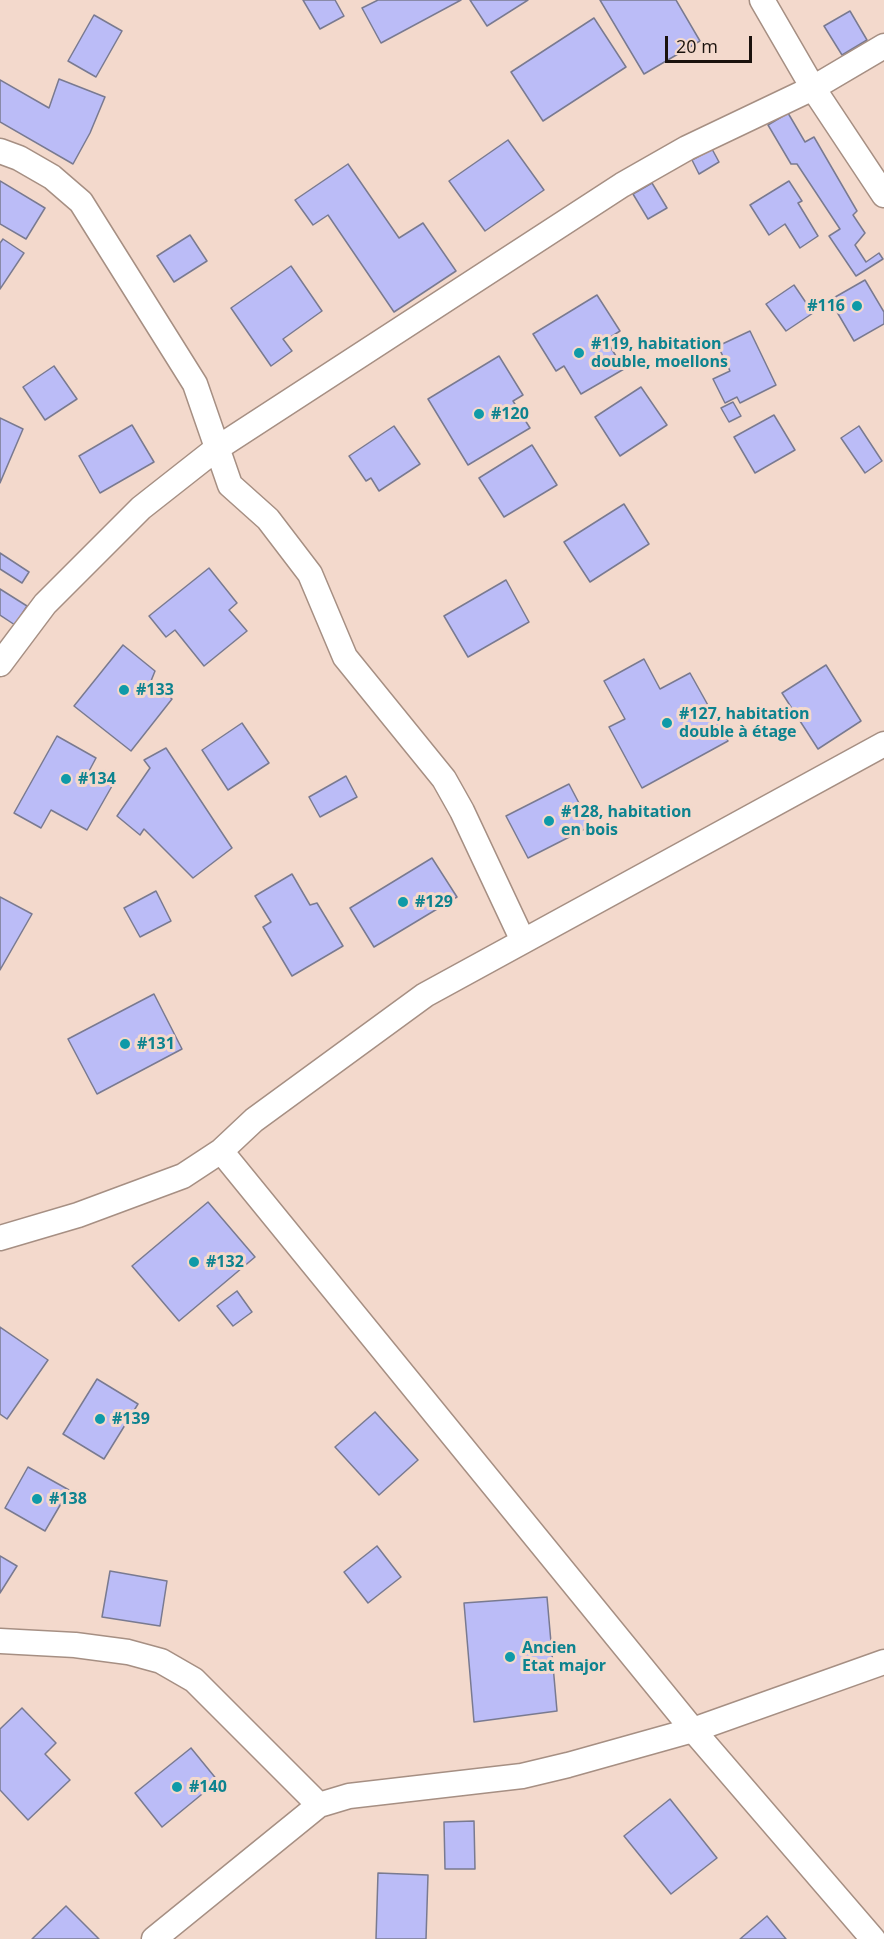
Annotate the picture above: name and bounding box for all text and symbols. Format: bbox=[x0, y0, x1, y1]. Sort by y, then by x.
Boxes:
scale bar bbox=[668, 24, 755, 62]
text: 20 m bbox=[676, 34, 718, 58]
place label: #116 bbox=[807, 296, 845, 316]
marker: #116 bbox=[850, 299, 864, 313]
place label: #119, habitation double, moellons bbox=[591, 334, 728, 372]
marker: #119, habitation double, moellons bbox=[572, 346, 586, 360]
place label: #120 bbox=[491, 404, 529, 424]
marker: #120 bbox=[472, 407, 486, 421]
place label: #133 bbox=[136, 680, 174, 700]
marker: #133 bbox=[117, 683, 131, 697]
place label: #127, habitation double à étage bbox=[679, 704, 810, 742]
marker: #127, habitation double à étage bbox=[660, 716, 674, 730]
place label: #134 bbox=[78, 769, 116, 789]
marker: #134 bbox=[59, 772, 73, 786]
place label: #128, habitation en bois bbox=[561, 802, 692, 840]
marker: #128, habitation en bois bbox=[542, 814, 556, 828]
place label: #129 bbox=[415, 892, 453, 912]
marker: #129 bbox=[396, 895, 410, 909]
place label: #131 bbox=[137, 1034, 175, 1054]
marker: #131 bbox=[118, 1037, 132, 1051]
place label: #132 bbox=[206, 1252, 244, 1272]
marker: #132 bbox=[187, 1255, 201, 1269]
place label: #139 bbox=[112, 1409, 150, 1429]
marker: #139 bbox=[93, 1412, 107, 1426]
place label: #138 bbox=[49, 1489, 87, 1509]
marker: #138 bbox=[30, 1492, 44, 1506]
place label: Ancien Etat major bbox=[522, 1638, 606, 1676]
marker: Ancien Etat major bbox=[503, 1650, 517, 1664]
place label: #140 bbox=[189, 1777, 227, 1797]
marker: #140 bbox=[170, 1780, 184, 1794]

